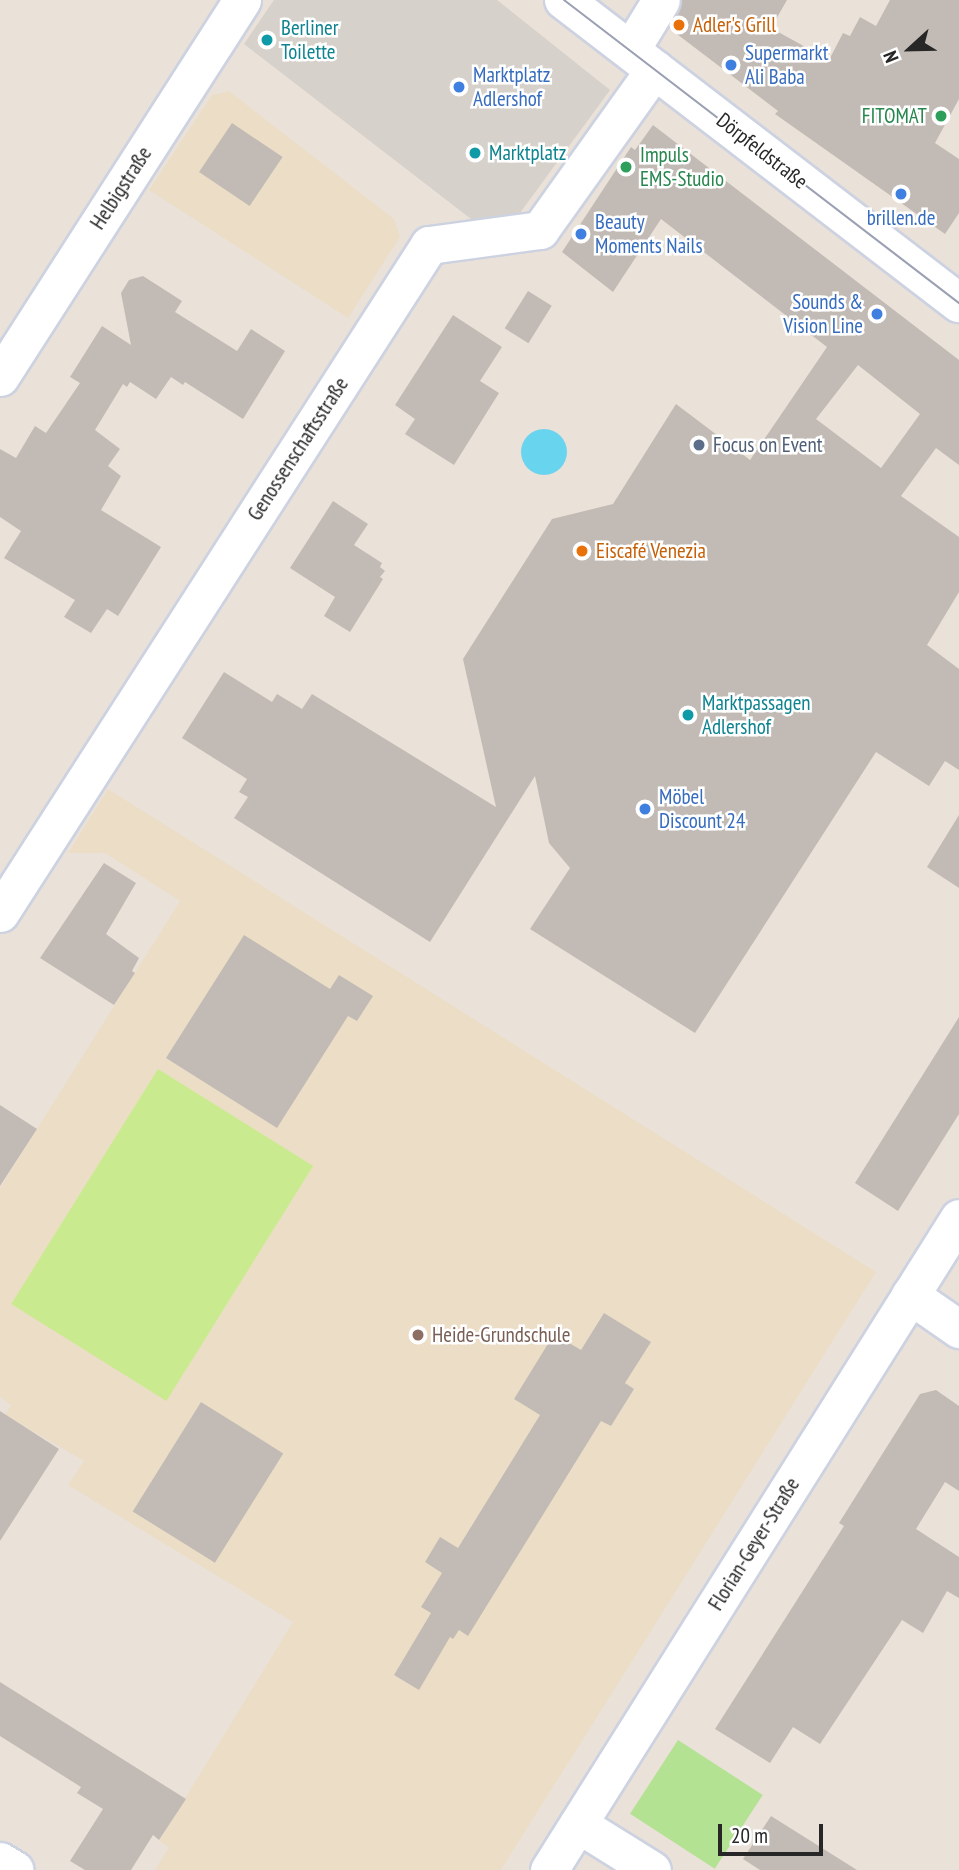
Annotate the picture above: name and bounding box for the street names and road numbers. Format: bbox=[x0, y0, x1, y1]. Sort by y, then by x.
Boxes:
street label: Dörpfeldstraße bbox=[711, 108, 813, 194]
street label: Helbigstraße bbox=[85, 142, 157, 234]
street label: Genossenschaftsstraße bbox=[242, 373, 354, 525]
street label: Florian-Geyer-Straße bbox=[703, 1473, 805, 1615]

